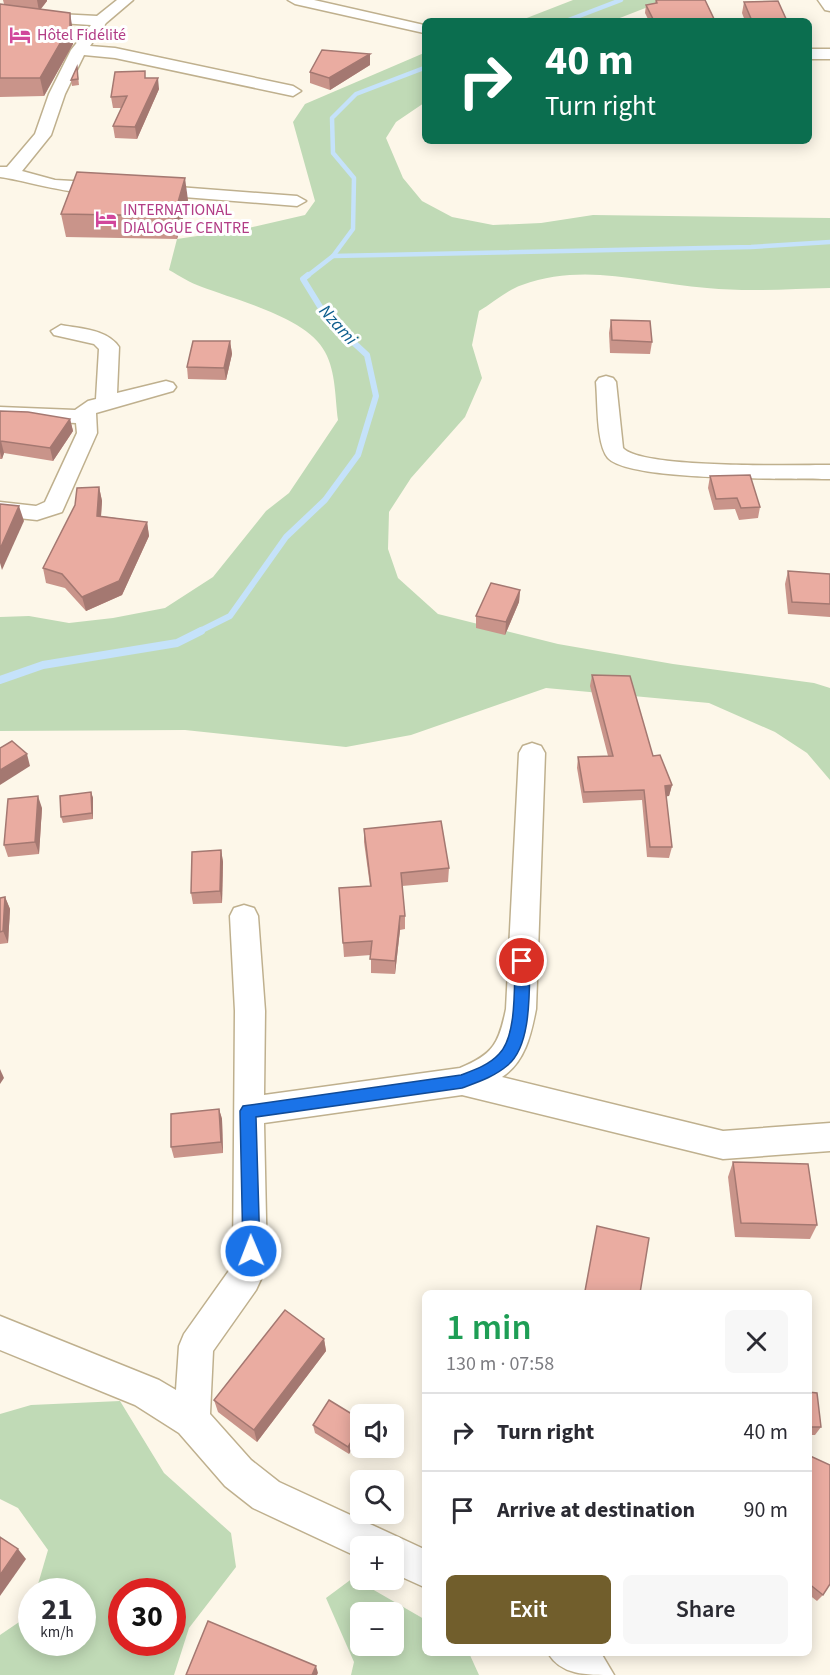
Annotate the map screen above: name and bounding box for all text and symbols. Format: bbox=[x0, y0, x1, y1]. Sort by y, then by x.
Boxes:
hotel icon: Hôtel Fidélité bbox=[8, 23, 32, 47]
place label: Hôtel Fidélité bbox=[37, 24, 126, 46]
text: 40 m bbox=[545, 31, 634, 91]
icon: right bbox=[446, 42, 524, 120]
text: Turn right bbox=[545, 87, 656, 126]
place label: INTERNATIONAL DIALOGUE CENTRE bbox=[123, 199, 250, 239]
hotel icon: INTERNATIONAL DIALOGUE CENTRE bbox=[94, 207, 118, 231]
water label: Nzami bbox=[313, 299, 363, 351]
pin bbox=[496, 935, 547, 986]
icon: arrive bbox=[505, 944, 538, 977]
position arrow bbox=[219, 1219, 283, 1283]
text: 1 min bbox=[446, 1302, 532, 1353]
button: close bbox=[725, 1310, 788, 1373]
text: 130 m · 07:58 bbox=[446, 1350, 554, 1378]
map controls bbox=[350, 1404, 404, 1656]
button: sound bbox=[350, 1404, 404, 1458]
icon: right bbox=[446, 1416, 479, 1449]
text: Turn right bbox=[497, 1416, 594, 1448]
text: 40 m bbox=[743, 1416, 788, 1448]
button: search bbox=[350, 1470, 404, 1524]
icon: arrive bbox=[446, 1494, 479, 1527]
text: Arrive at destination bbox=[497, 1494, 695, 1526]
text: 90 m bbox=[743, 1494, 788, 1526]
button: + bbox=[350, 1536, 404, 1590]
button: Exit bbox=[446, 1575, 611, 1644]
button: Share bbox=[623, 1575, 788, 1644]
speed limit sign: 30 bbox=[108, 1578, 186, 1656]
text: 21 bbox=[41, 1588, 73, 1631]
button: − bbox=[350, 1602, 404, 1656]
text: km/h bbox=[40, 1622, 74, 1643]

